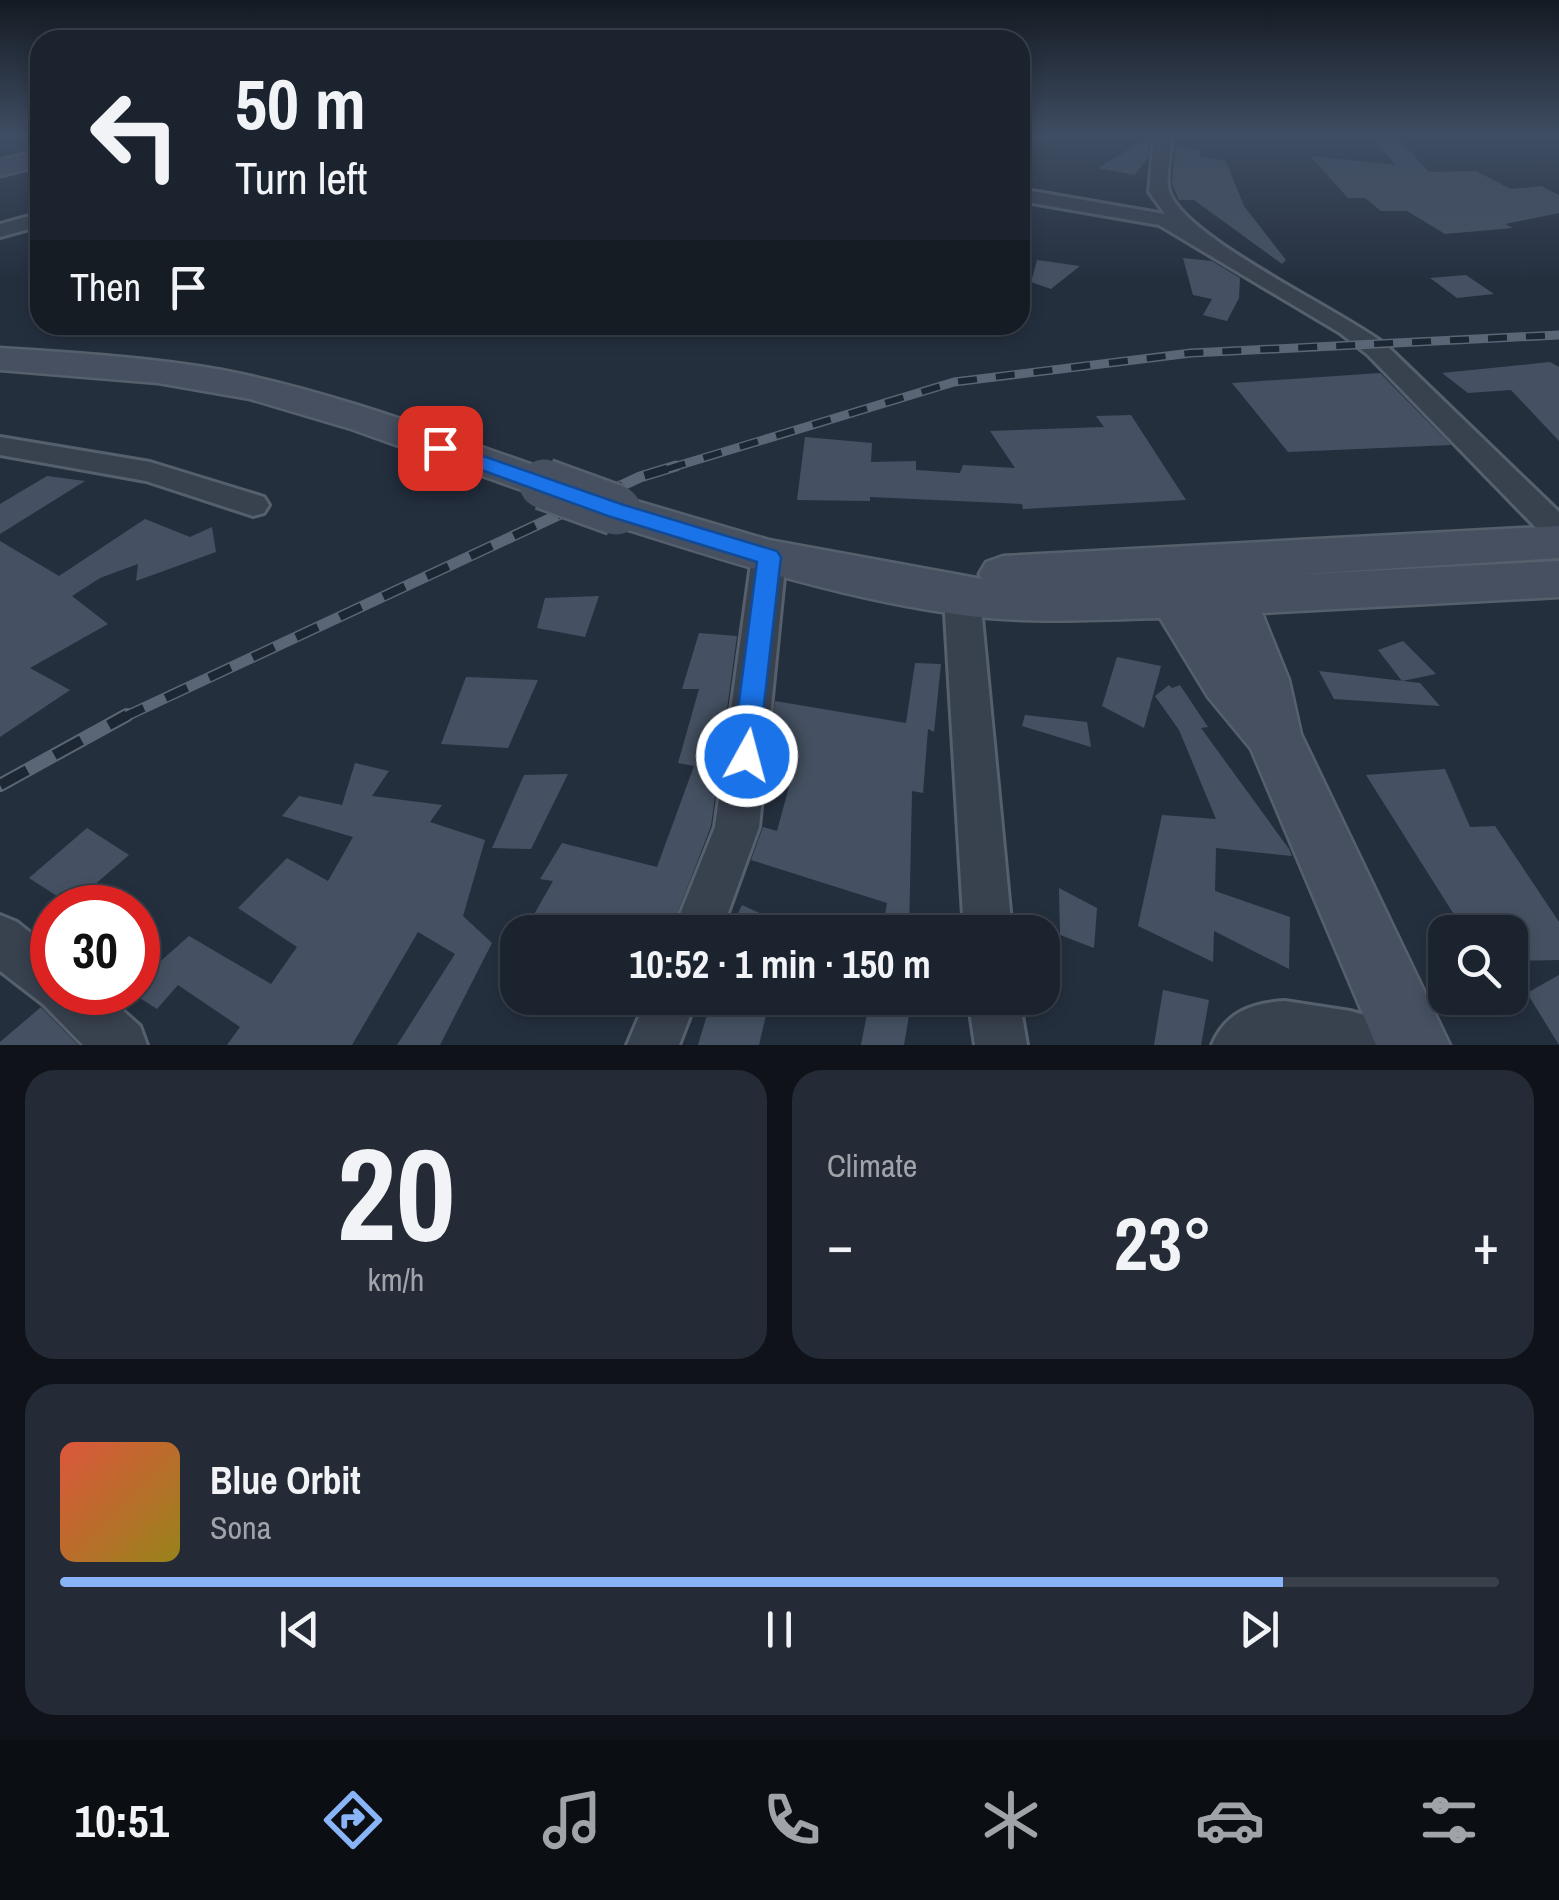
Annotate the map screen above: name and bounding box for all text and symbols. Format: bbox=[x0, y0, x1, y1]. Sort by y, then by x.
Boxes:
text: 50 m bbox=[235, 57, 366, 151]
icon: left bbox=[70, 70, 200, 200]
text: Turn left bbox=[235, 147, 367, 208]
icon: arrive bbox=[161, 260, 216, 315]
text: Then bbox=[70, 262, 141, 313]
pin bbox=[398, 406, 483, 491]
icon: arrive bbox=[413, 421, 468, 476]
position arrow bbox=[695, 704, 799, 808]
speed limit sign: 30 bbox=[30, 885, 160, 1015]
map controls bbox=[1428, 915, 1528, 1015]
button: search bbox=[1428, 915, 1528, 1015]
text: 10:52 · 1 min · 150 m bbox=[629, 939, 931, 990]
text: 20 bbox=[337, 1105, 455, 1281]
text: Climate bbox=[827, 1144, 917, 1187]
text: 23° bbox=[1114, 1192, 1212, 1293]
text: − bbox=[827, 1207, 853, 1281]
text: + bbox=[1473, 1207, 1499, 1281]
text: km/h bbox=[368, 1258, 424, 1301]
text: Blue Orbit bbox=[210, 1455, 361, 1506]
text: Sona bbox=[210, 1506, 271, 1549]
icon: previous bbox=[272, 1602, 327, 1657]
icon: pause bbox=[752, 1602, 807, 1657]
icon: next bbox=[1232, 1602, 1287, 1657]
icon: directions bbox=[318, 1785, 388, 1855]
icon: music bbox=[537, 1785, 607, 1855]
icon: phone bbox=[757, 1785, 827, 1855]
icon: climate bbox=[976, 1785, 1046, 1855]
icon: car bbox=[1195, 1785, 1265, 1855]
icon: filters bbox=[1414, 1785, 1484, 1855]
text: 10:51 bbox=[75, 1790, 169, 1851]

